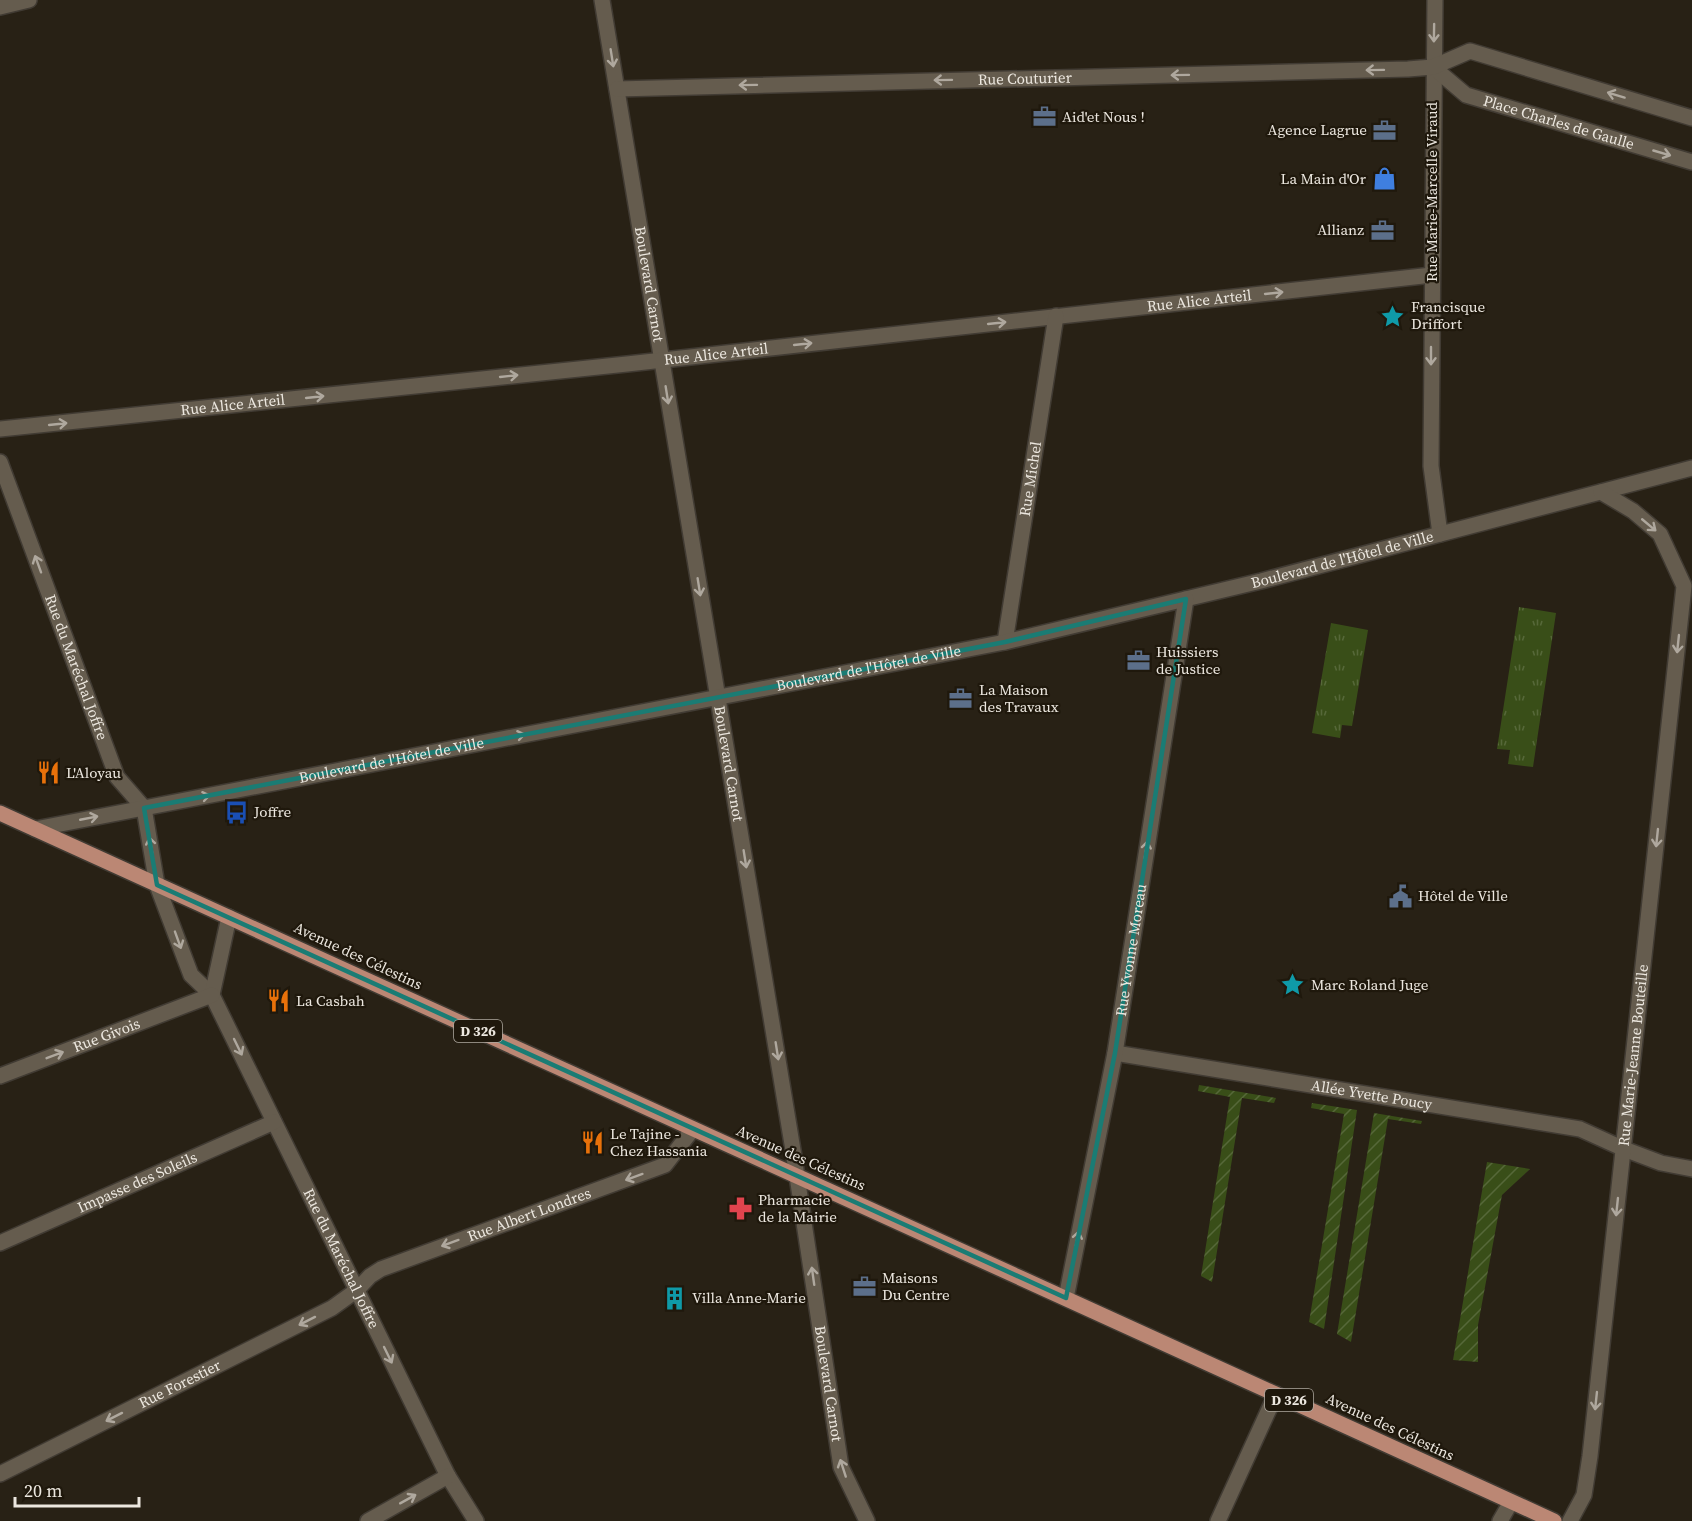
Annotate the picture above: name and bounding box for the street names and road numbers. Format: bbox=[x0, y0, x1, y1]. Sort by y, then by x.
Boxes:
street label: Rue Couturier bbox=[978, 66, 1073, 90]
street label: Place Charles de Gaulle bbox=[1481, 90, 1637, 154]
street label: Rue Marie-Marcelle Viraud bbox=[1421, 102, 1442, 282]
street label: Boulevard Carnot bbox=[630, 225, 670, 344]
street label: Rue Alice Arteil bbox=[1146, 284, 1253, 316]
street label: Rue Alice Arteil bbox=[663, 337, 770, 370]
street label: Rue Alice Arteil bbox=[179, 388, 286, 420]
street label: Rue Michel bbox=[1014, 439, 1046, 518]
street label: Boulevard de l'Hôtel de Ville bbox=[1249, 525, 1436, 593]
street label: Rue du Maréchal Joffre bbox=[40, 591, 113, 743]
street label: Boulevard de l'Hôtel de Ville bbox=[774, 640, 963, 696]
street label: Boulevard Carnot bbox=[709, 704, 749, 823]
street label: Boulevard de l'Hôtel de Ville bbox=[297, 732, 486, 788]
street label: Rue Yvonne Moreau bbox=[1110, 882, 1151, 1018]
street label: Avenue des Célestins bbox=[291, 917, 426, 995]
street label: Rue Marie-Jeanne Bouteille bbox=[1613, 963, 1653, 1147]
street label: Rue Givois bbox=[70, 1012, 143, 1057]
road number: D 326 bbox=[454, 1020, 502, 1042]
street label: Allée Yvette Poucy bbox=[1310, 1074, 1434, 1115]
street label: Avenue des Célestins bbox=[733, 1120, 869, 1195]
street label: Impasse des Soleils bbox=[74, 1146, 200, 1218]
street label: Rue Albert Londres bbox=[464, 1182, 594, 1247]
street label: Rue du Maréchal Joffre bbox=[298, 1185, 385, 1332]
street label: Boulevard Carnot bbox=[810, 1324, 848, 1443]
street label: Rue Forestier bbox=[135, 1354, 225, 1413]
street label: Avenue des Célestins bbox=[1323, 1388, 1458, 1466]
road number: D 326 bbox=[1265, 1389, 1313, 1411]

